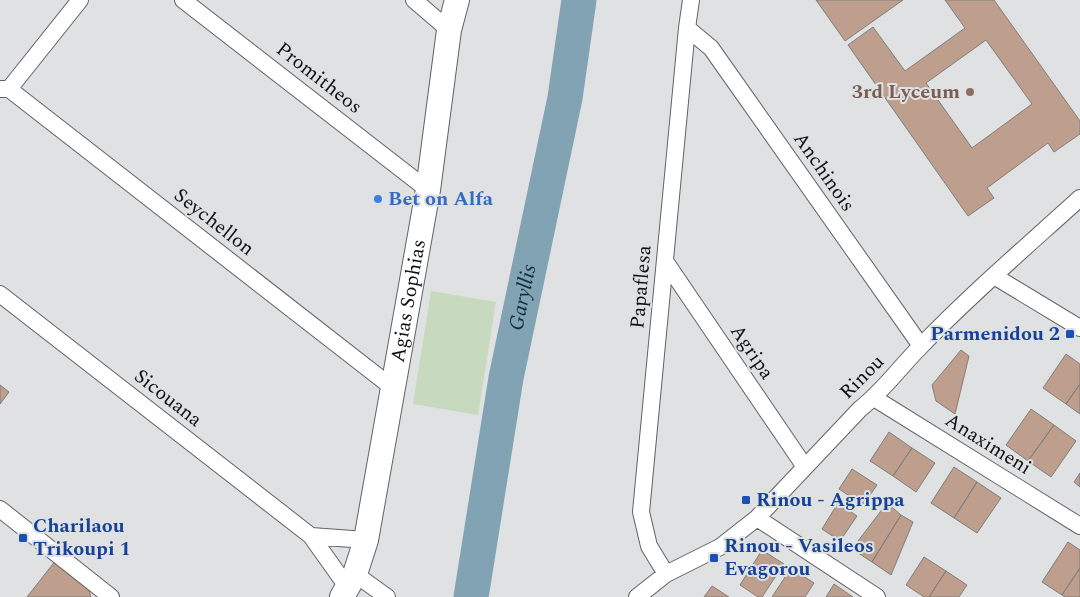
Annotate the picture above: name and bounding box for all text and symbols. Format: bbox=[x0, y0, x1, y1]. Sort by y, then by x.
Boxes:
street label: Promitheos bbox=[269, 35, 369, 121]
place label: 3rd Lyceum bbox=[852, 77, 960, 107]
marker: 3rd Lyceum bbox=[964, 86, 976, 98]
street label: Anchinois bbox=[786, 126, 862, 218]
street label: Seychellon bbox=[167, 181, 261, 263]
place label: Bet on Alfa bbox=[388, 184, 494, 214]
marker: Bet on Alfa bbox=[372, 193, 384, 205]
street label: Agias Sophias bbox=[383, 237, 434, 365]
street label: Papaflesa bbox=[622, 244, 660, 330]
water label: Garyllis bbox=[500, 261, 546, 333]
street label: Agripa bbox=[723, 318, 782, 386]
place label: Parmenidou 2 bbox=[930, 319, 1060, 349]
marker: Parmenidou 2 bbox=[1064, 328, 1076, 340]
street label: Rinou bbox=[833, 348, 891, 406]
street label: Sicouana bbox=[127, 362, 209, 434]
street label: Anaximeni bbox=[939, 406, 1037, 482]
place label: Rinou - Agrippa bbox=[756, 485, 905, 515]
marker: Rinou - Agrippa bbox=[740, 494, 752, 506]
place label: Charilaou Trikoupi 1 bbox=[33, 511, 131, 564]
place label: Rinou - Vasileos Evagorou bbox=[724, 531, 874, 584]
marker: Charilaou Trikoupi 1 bbox=[17, 532, 29, 544]
marker: Rinou - Vasileos Evagorou bbox=[708, 552, 720, 564]

